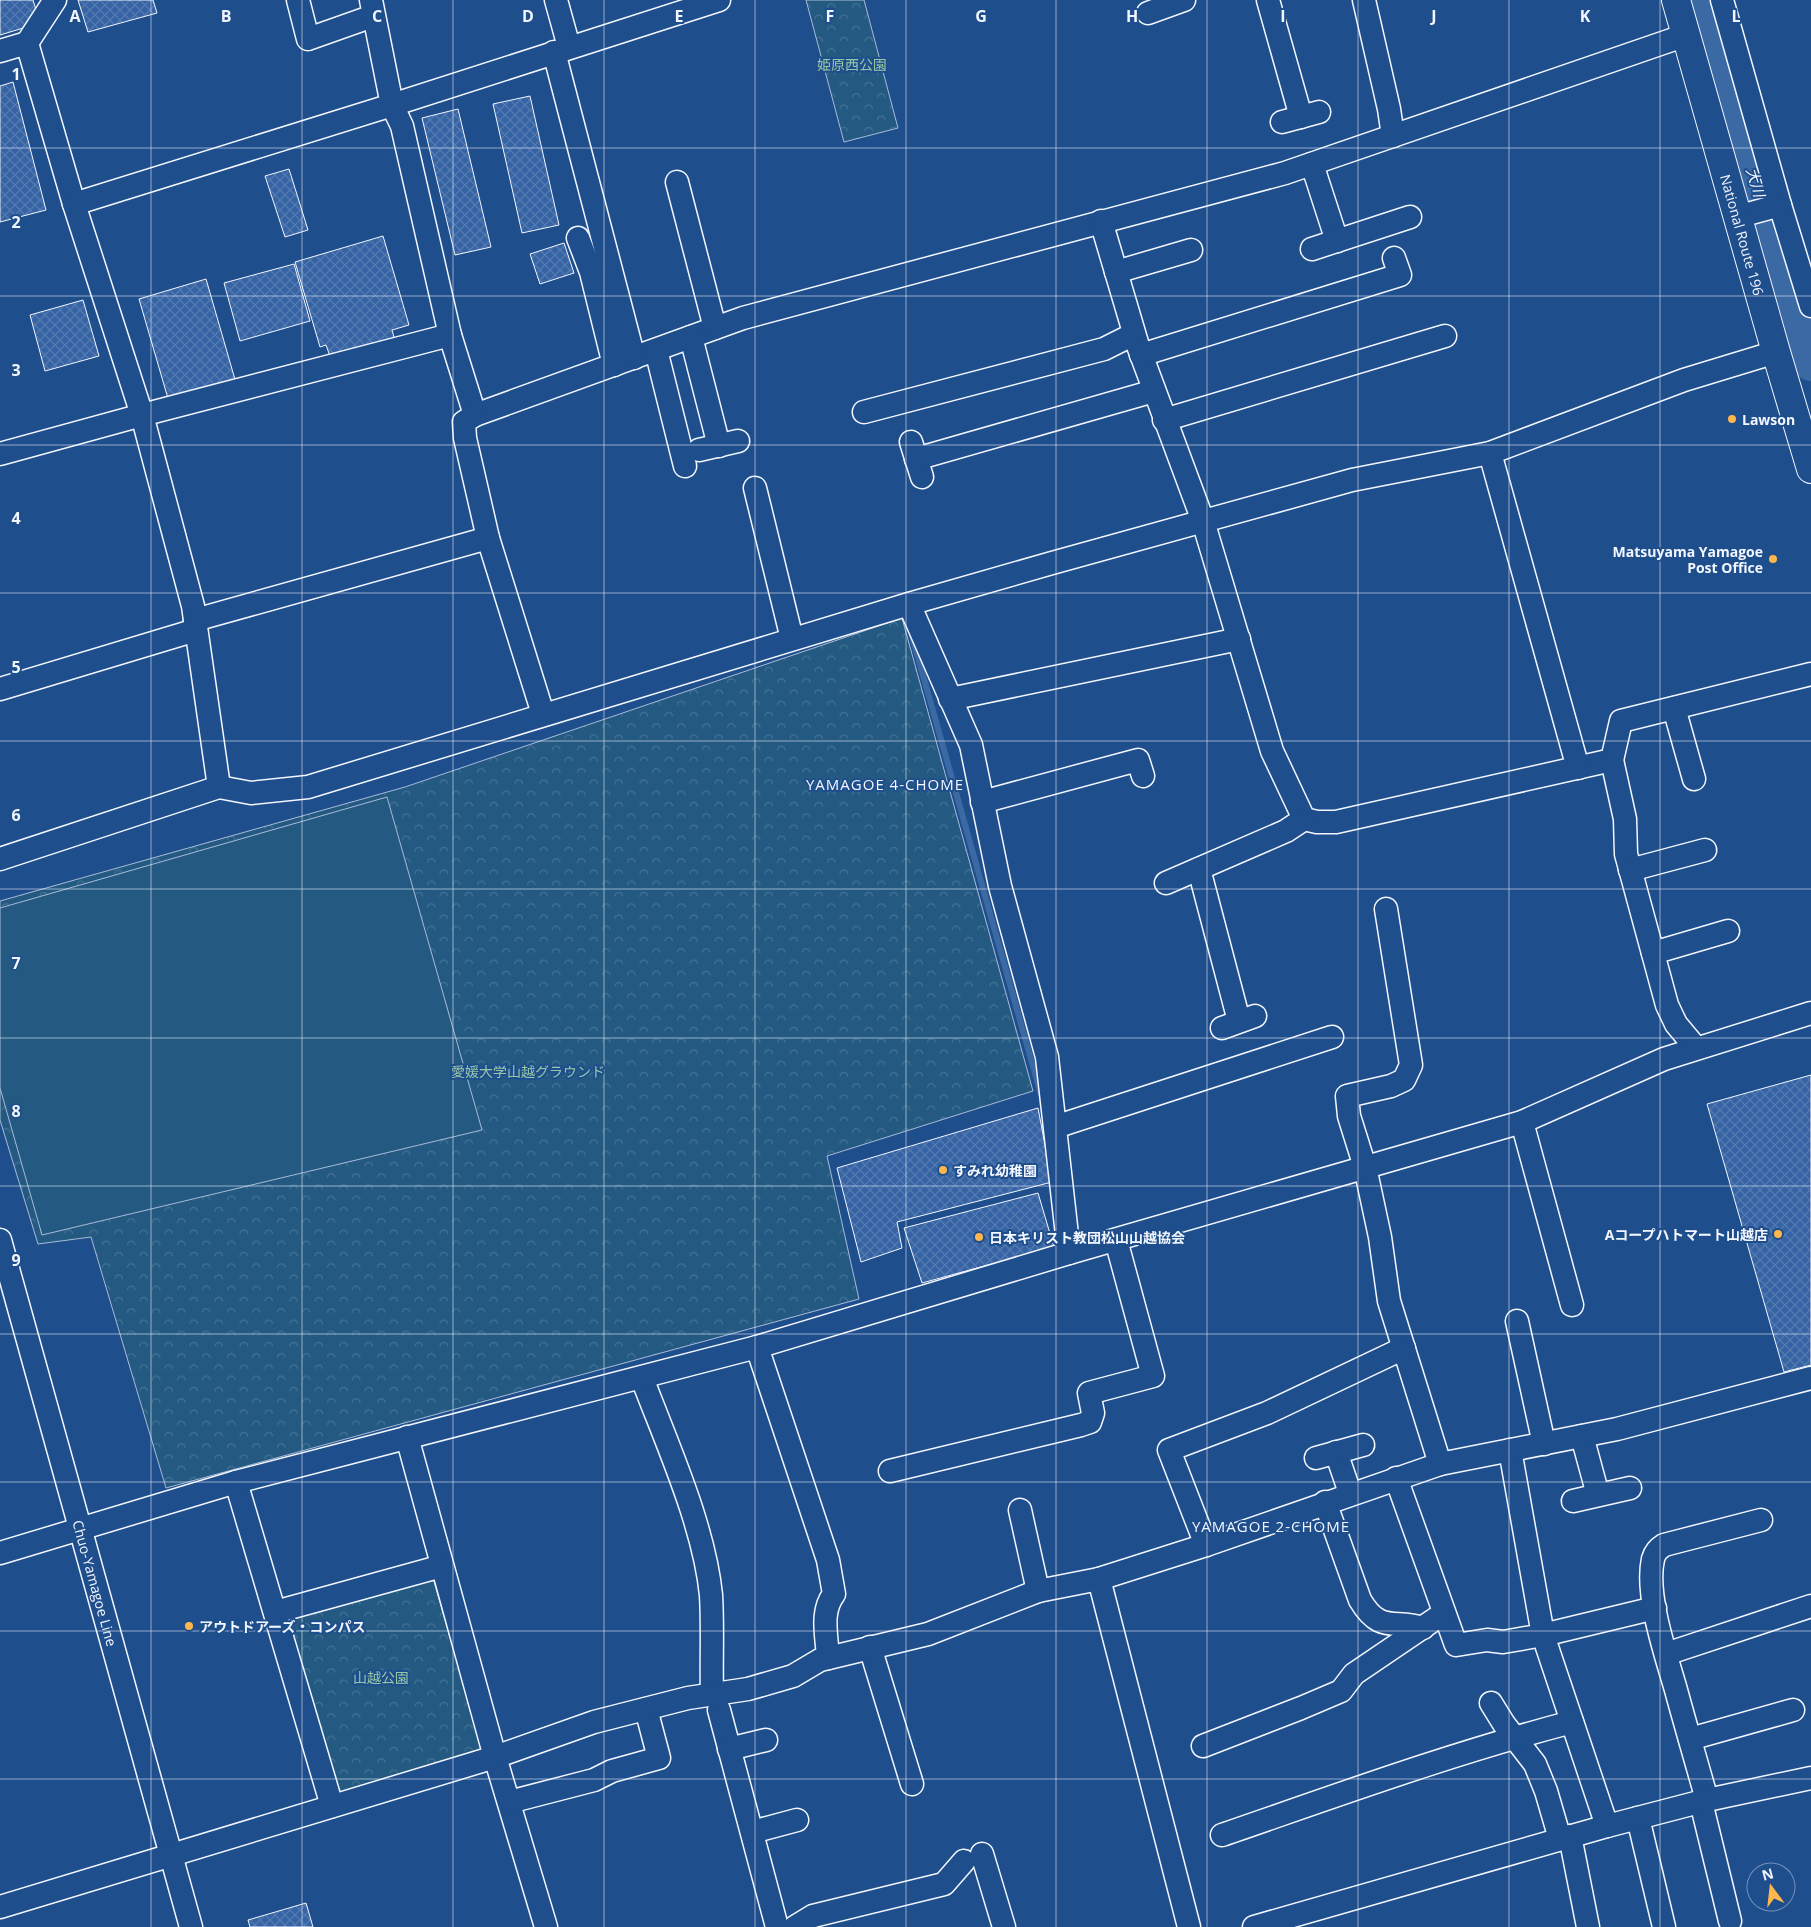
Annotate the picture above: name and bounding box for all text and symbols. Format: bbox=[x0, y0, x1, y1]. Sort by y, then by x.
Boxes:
text: A bbox=[69, 5, 81, 27]
text: B bbox=[221, 5, 231, 27]
text: C bbox=[372, 5, 382, 27]
text: D bbox=[522, 5, 534, 27]
text: E bbox=[675, 5, 684, 27]
text: F bbox=[826, 5, 834, 27]
text: G bbox=[975, 5, 987, 27]
text: H bbox=[1126, 5, 1138, 27]
text: I bbox=[1280, 5, 1286, 27]
text: J bbox=[1429, 5, 1437, 27]
text: K bbox=[1580, 5, 1591, 27]
text: L bbox=[1731, 5, 1741, 27]
park label: 姫原西公園 bbox=[817, 55, 887, 74]
text: 1 bbox=[11, 63, 21, 85]
water label: 大川 bbox=[1742, 165, 1771, 201]
street label: National Route 196 bbox=[1716, 172, 1769, 297]
text: 2 bbox=[11, 211, 21, 233]
text: 3 bbox=[11, 359, 21, 381]
place label: Lawson bbox=[1742, 410, 1795, 429]
marker: Lawson bbox=[1726, 413, 1738, 425]
text: 4 bbox=[11, 507, 21, 529]
place label: Matsuyama Yamagoe Post Office bbox=[1613, 542, 1763, 577]
marker: Matsuyama Yamagoe Post Office bbox=[1767, 553, 1779, 565]
text: 5 bbox=[11, 656, 21, 678]
district label: YAMAGOE 4-CHOME bbox=[806, 774, 964, 794]
text: 6 bbox=[11, 804, 21, 826]
text: 7 bbox=[11, 952, 21, 974]
park label: 愛媛大学山越グラウンド bbox=[451, 1062, 605, 1081]
text: 8 bbox=[11, 1100, 21, 1122]
place label: すみれ幼稚園 bbox=[953, 1161, 1037, 1180]
marker: すみれ幼稚園 bbox=[937, 1164, 949, 1176]
place label: Aコープハトマート山越店 bbox=[1605, 1225, 1768, 1244]
place label: 日本キリスト教団松山山越協会 bbox=[989, 1228, 1185, 1247]
marker: Aコープハトマート山越店 bbox=[1772, 1228, 1784, 1240]
marker: 日本キリスト教団松山山越協会 bbox=[973, 1231, 985, 1243]
text: 9 bbox=[11, 1249, 21, 1271]
district label: YAMAGOE 2-CHOME bbox=[1192, 1516, 1350, 1536]
street label: Chuo-Yamagoe Line bbox=[69, 1518, 122, 1648]
place label: アウトドアーズ・コンパス bbox=[199, 1617, 365, 1636]
marker: アウトドアーズ・コンパス bbox=[183, 1620, 195, 1632]
park label: 山越公園 bbox=[353, 1668, 409, 1687]
north arrow bbox=[1746, 1862, 1796, 1912]
text: N bbox=[1760, 1863, 1775, 1885]

